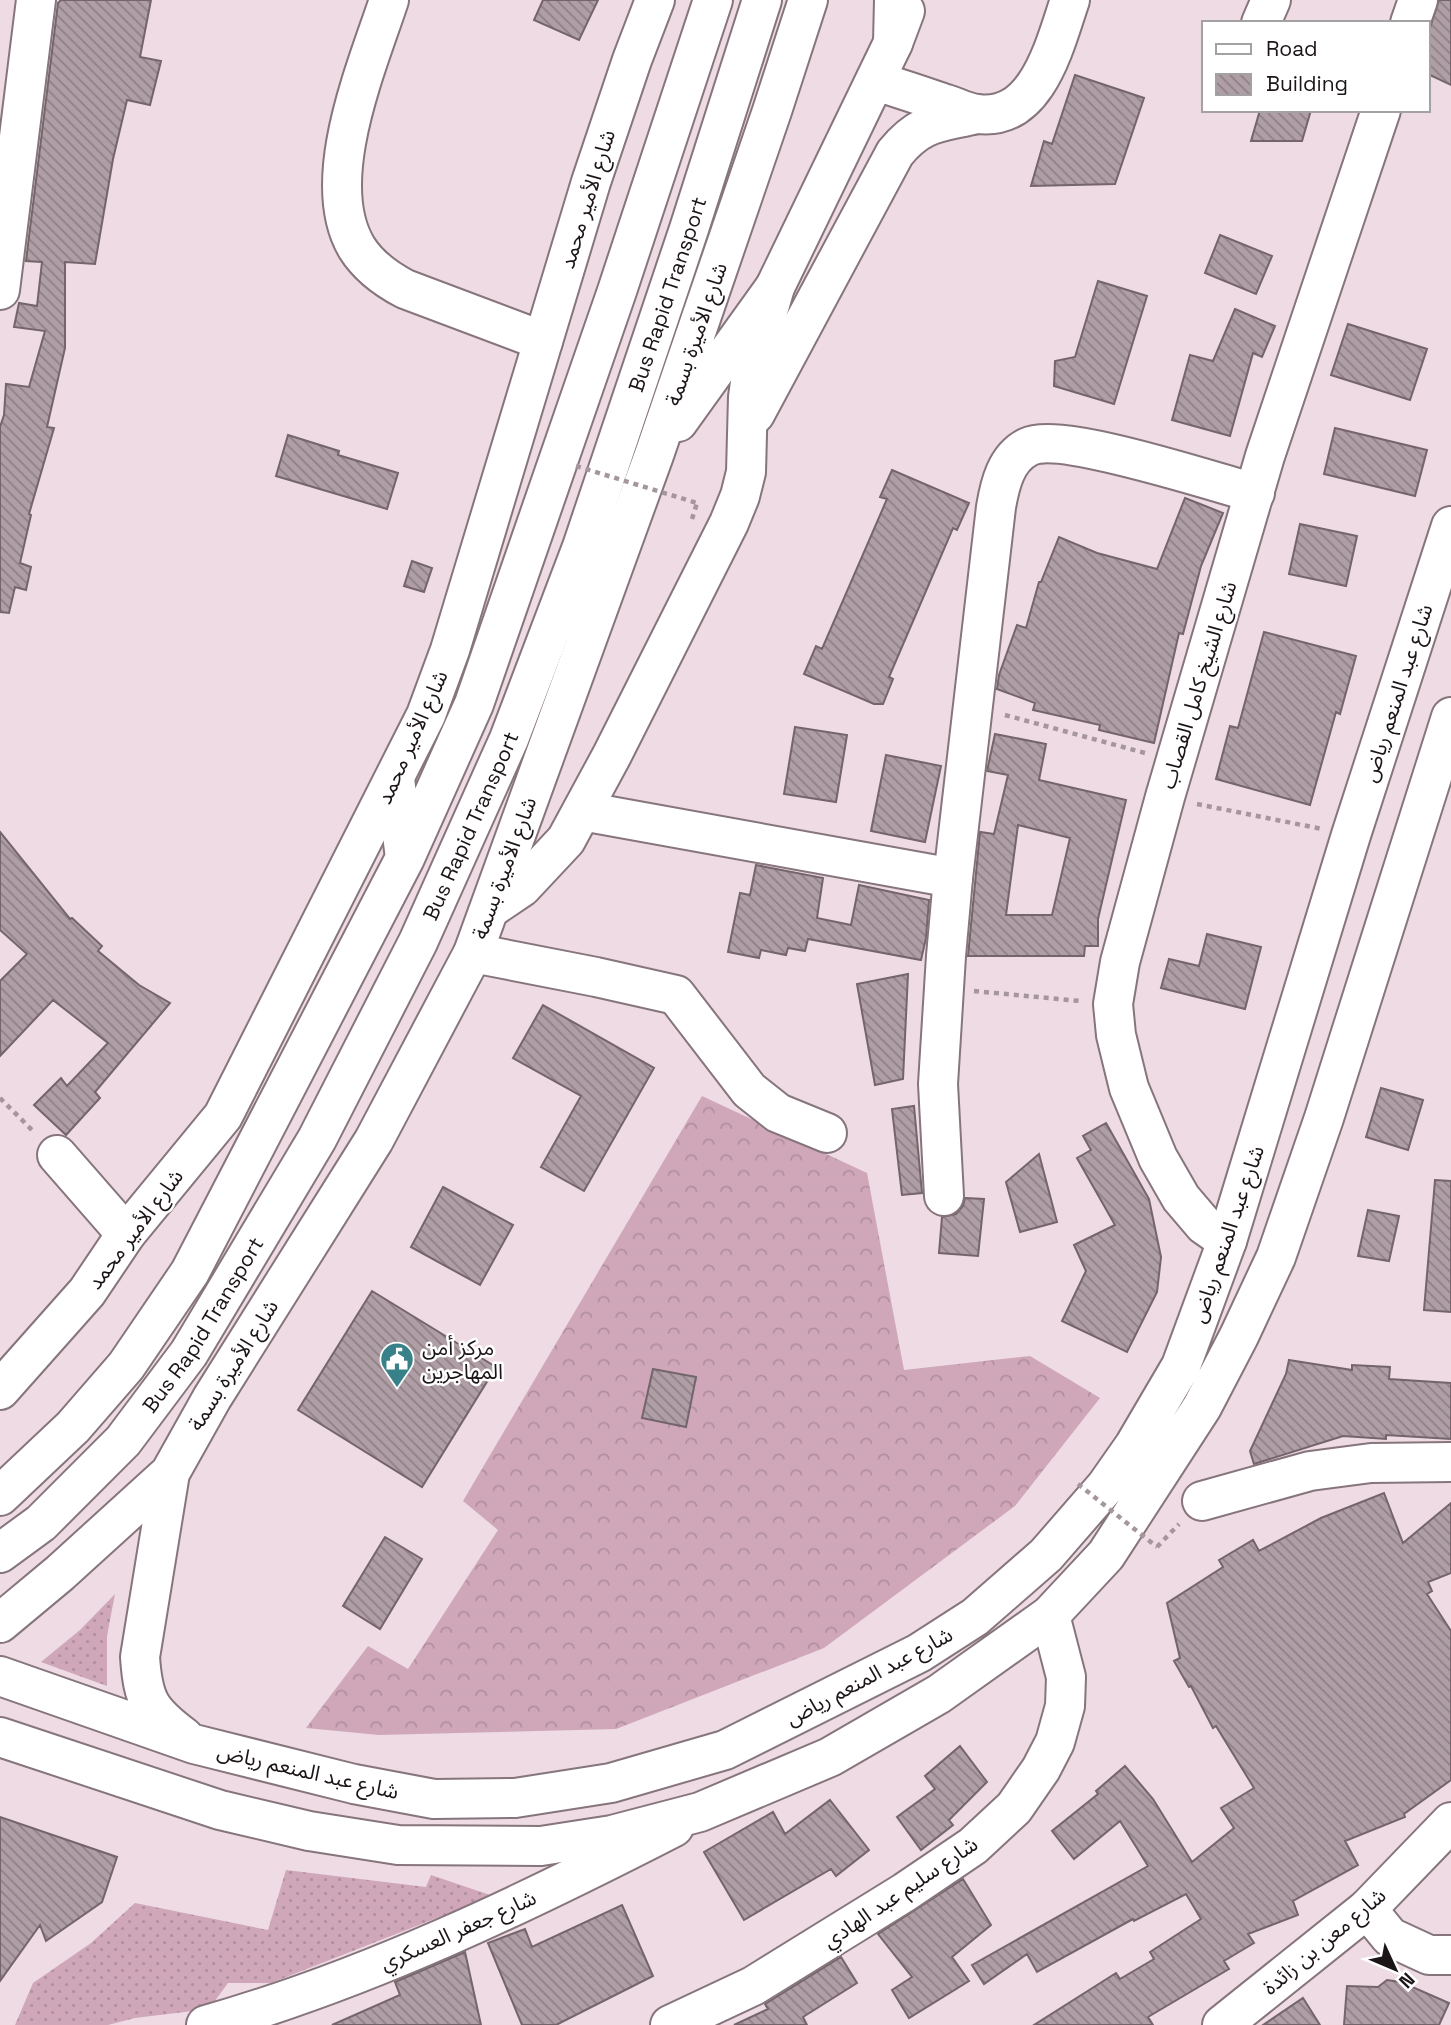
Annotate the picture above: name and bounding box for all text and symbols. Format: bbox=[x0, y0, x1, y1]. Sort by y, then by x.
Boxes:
legend bbox=[1202, 21, 1430, 112]
text: Road bbox=[1266, 35, 1318, 62]
text: Building bbox=[1266, 70, 1348, 97]
street label: شارع الأمير محمد bbox=[553, 126, 623, 272]
street label: Bus Rapid Transport bbox=[622, 193, 712, 395]
street label: شارع الأميرة بسمة bbox=[659, 259, 735, 410]
street label: شارع الشيخ كامل القصاب bbox=[1154, 578, 1244, 793]
street label: شارع عبد المنعم رياض bbox=[1355, 601, 1440, 786]
street label: شارع الأمير محمد bbox=[370, 666, 455, 809]
street label: Bus Rapid Transport bbox=[416, 728, 524, 924]
street label: شارع الأميرة بسمة bbox=[466, 793, 544, 944]
street label: شارع عبد المنعم رياض bbox=[1184, 1142, 1272, 1327]
street label: شارع الأمير محمد bbox=[81, 1163, 191, 1296]
street label: Bus Rapid Transport bbox=[136, 1232, 269, 1418]
street label: شارع الأميرة بسمة bbox=[182, 1294, 286, 1437]
place label: مركز أمن المهاجرين bbox=[422, 1334, 503, 1385]
public building icon: مركز أمن المهاجرين bbox=[378, 1340, 416, 1389]
street label: شارع عبد المنعم رياض bbox=[781, 1621, 958, 1733]
street label: شارع عبد المنعم رياض bbox=[214, 1737, 401, 1807]
street label: شارع سليم عبد الهادي bbox=[817, 1830, 984, 1956]
street label: شارع معن بن زائدة bbox=[1257, 1882, 1393, 2002]
street label: شارع جعفر العسكري bbox=[376, 1884, 541, 1979]
north arrow bbox=[1360, 1934, 1430, 2004]
text: N bbox=[1393, 1967, 1420, 1994]

